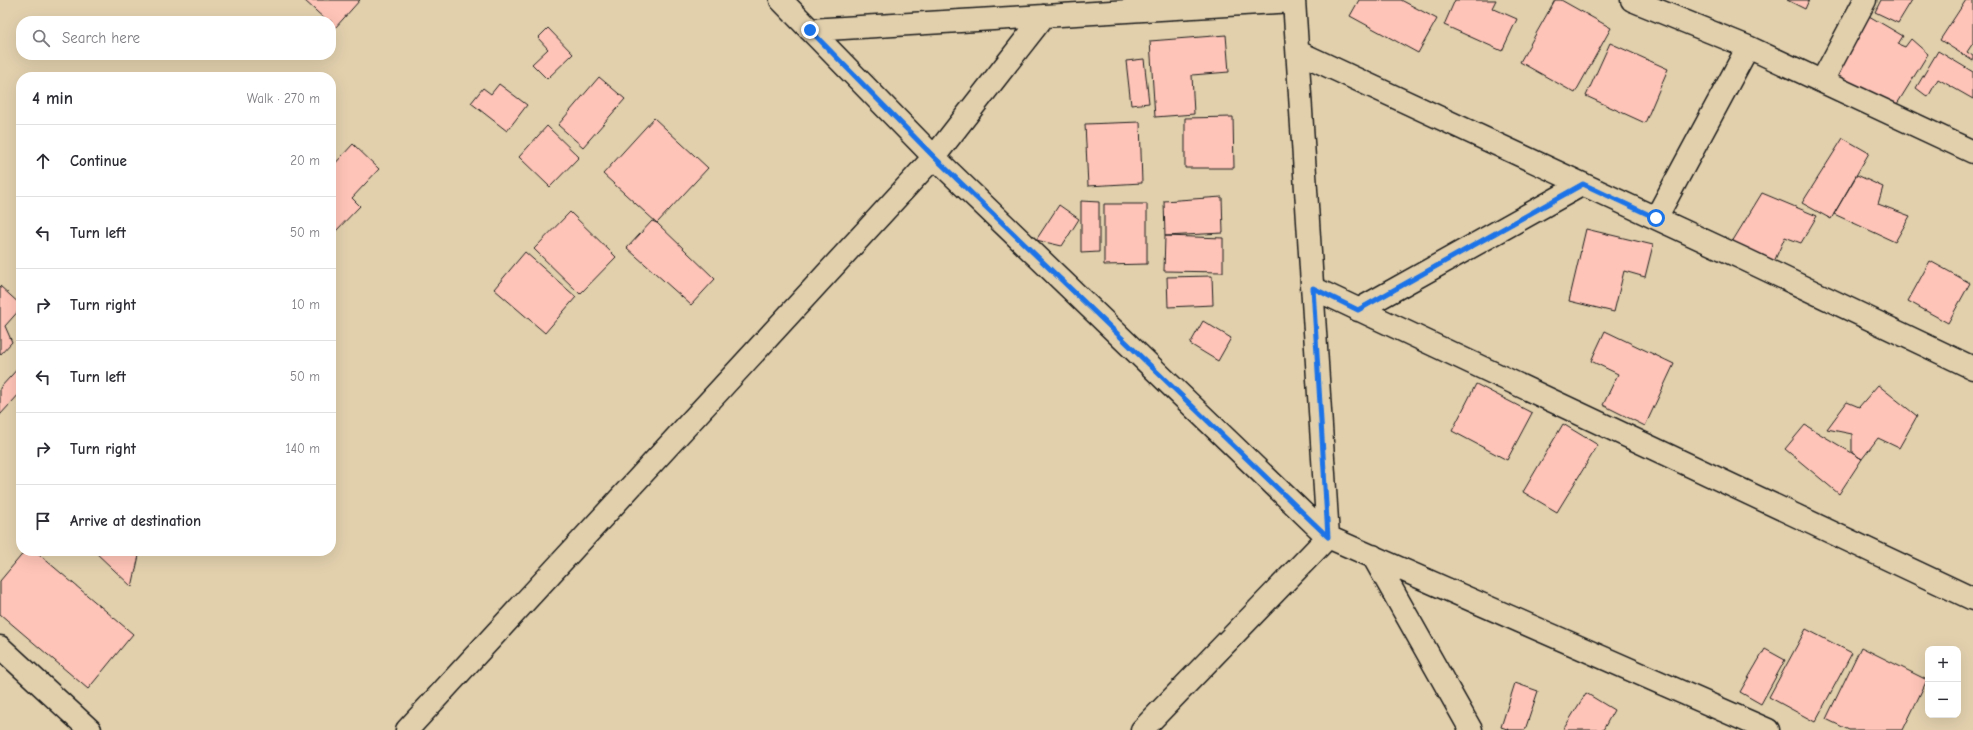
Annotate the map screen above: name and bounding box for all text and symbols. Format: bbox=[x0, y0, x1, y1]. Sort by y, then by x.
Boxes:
search box bbox=[16, 16, 336, 60]
route end bbox=[801, 21, 819, 39]
icon: search bbox=[30, 27, 52, 49]
text: Search here bbox=[62, 29, 140, 47]
text: 4 min bbox=[32, 89, 73, 108]
text: Walk · 270 m bbox=[247, 91, 320, 106]
icon: ahead bbox=[32, 150, 54, 172]
text: Continue bbox=[70, 152, 127, 170]
text: 20 m bbox=[290, 153, 320, 168]
route start bbox=[1647, 209, 1665, 227]
icon: left bbox=[32, 222, 54, 244]
text: Turn left bbox=[70, 224, 126, 242]
text: 50 m bbox=[290, 225, 320, 240]
icon: right bbox=[32, 294, 54, 316]
text: Turn right bbox=[70, 296, 136, 314]
text: 10 m bbox=[292, 297, 320, 312]
icon: left bbox=[32, 366, 54, 388]
text: Turn left bbox=[70, 368, 126, 386]
text: 50 m bbox=[290, 369, 320, 384]
icon: right bbox=[32, 438, 54, 460]
text: Turn right bbox=[70, 440, 136, 458]
text: 140 m bbox=[286, 441, 320, 456]
icon: arrive bbox=[32, 510, 54, 532]
text: Arrive at destination bbox=[70, 512, 201, 530]
map controls bbox=[1925, 646, 1961, 718]
button: + bbox=[1925, 646, 1961, 682]
button: − bbox=[1925, 682, 1961, 718]

